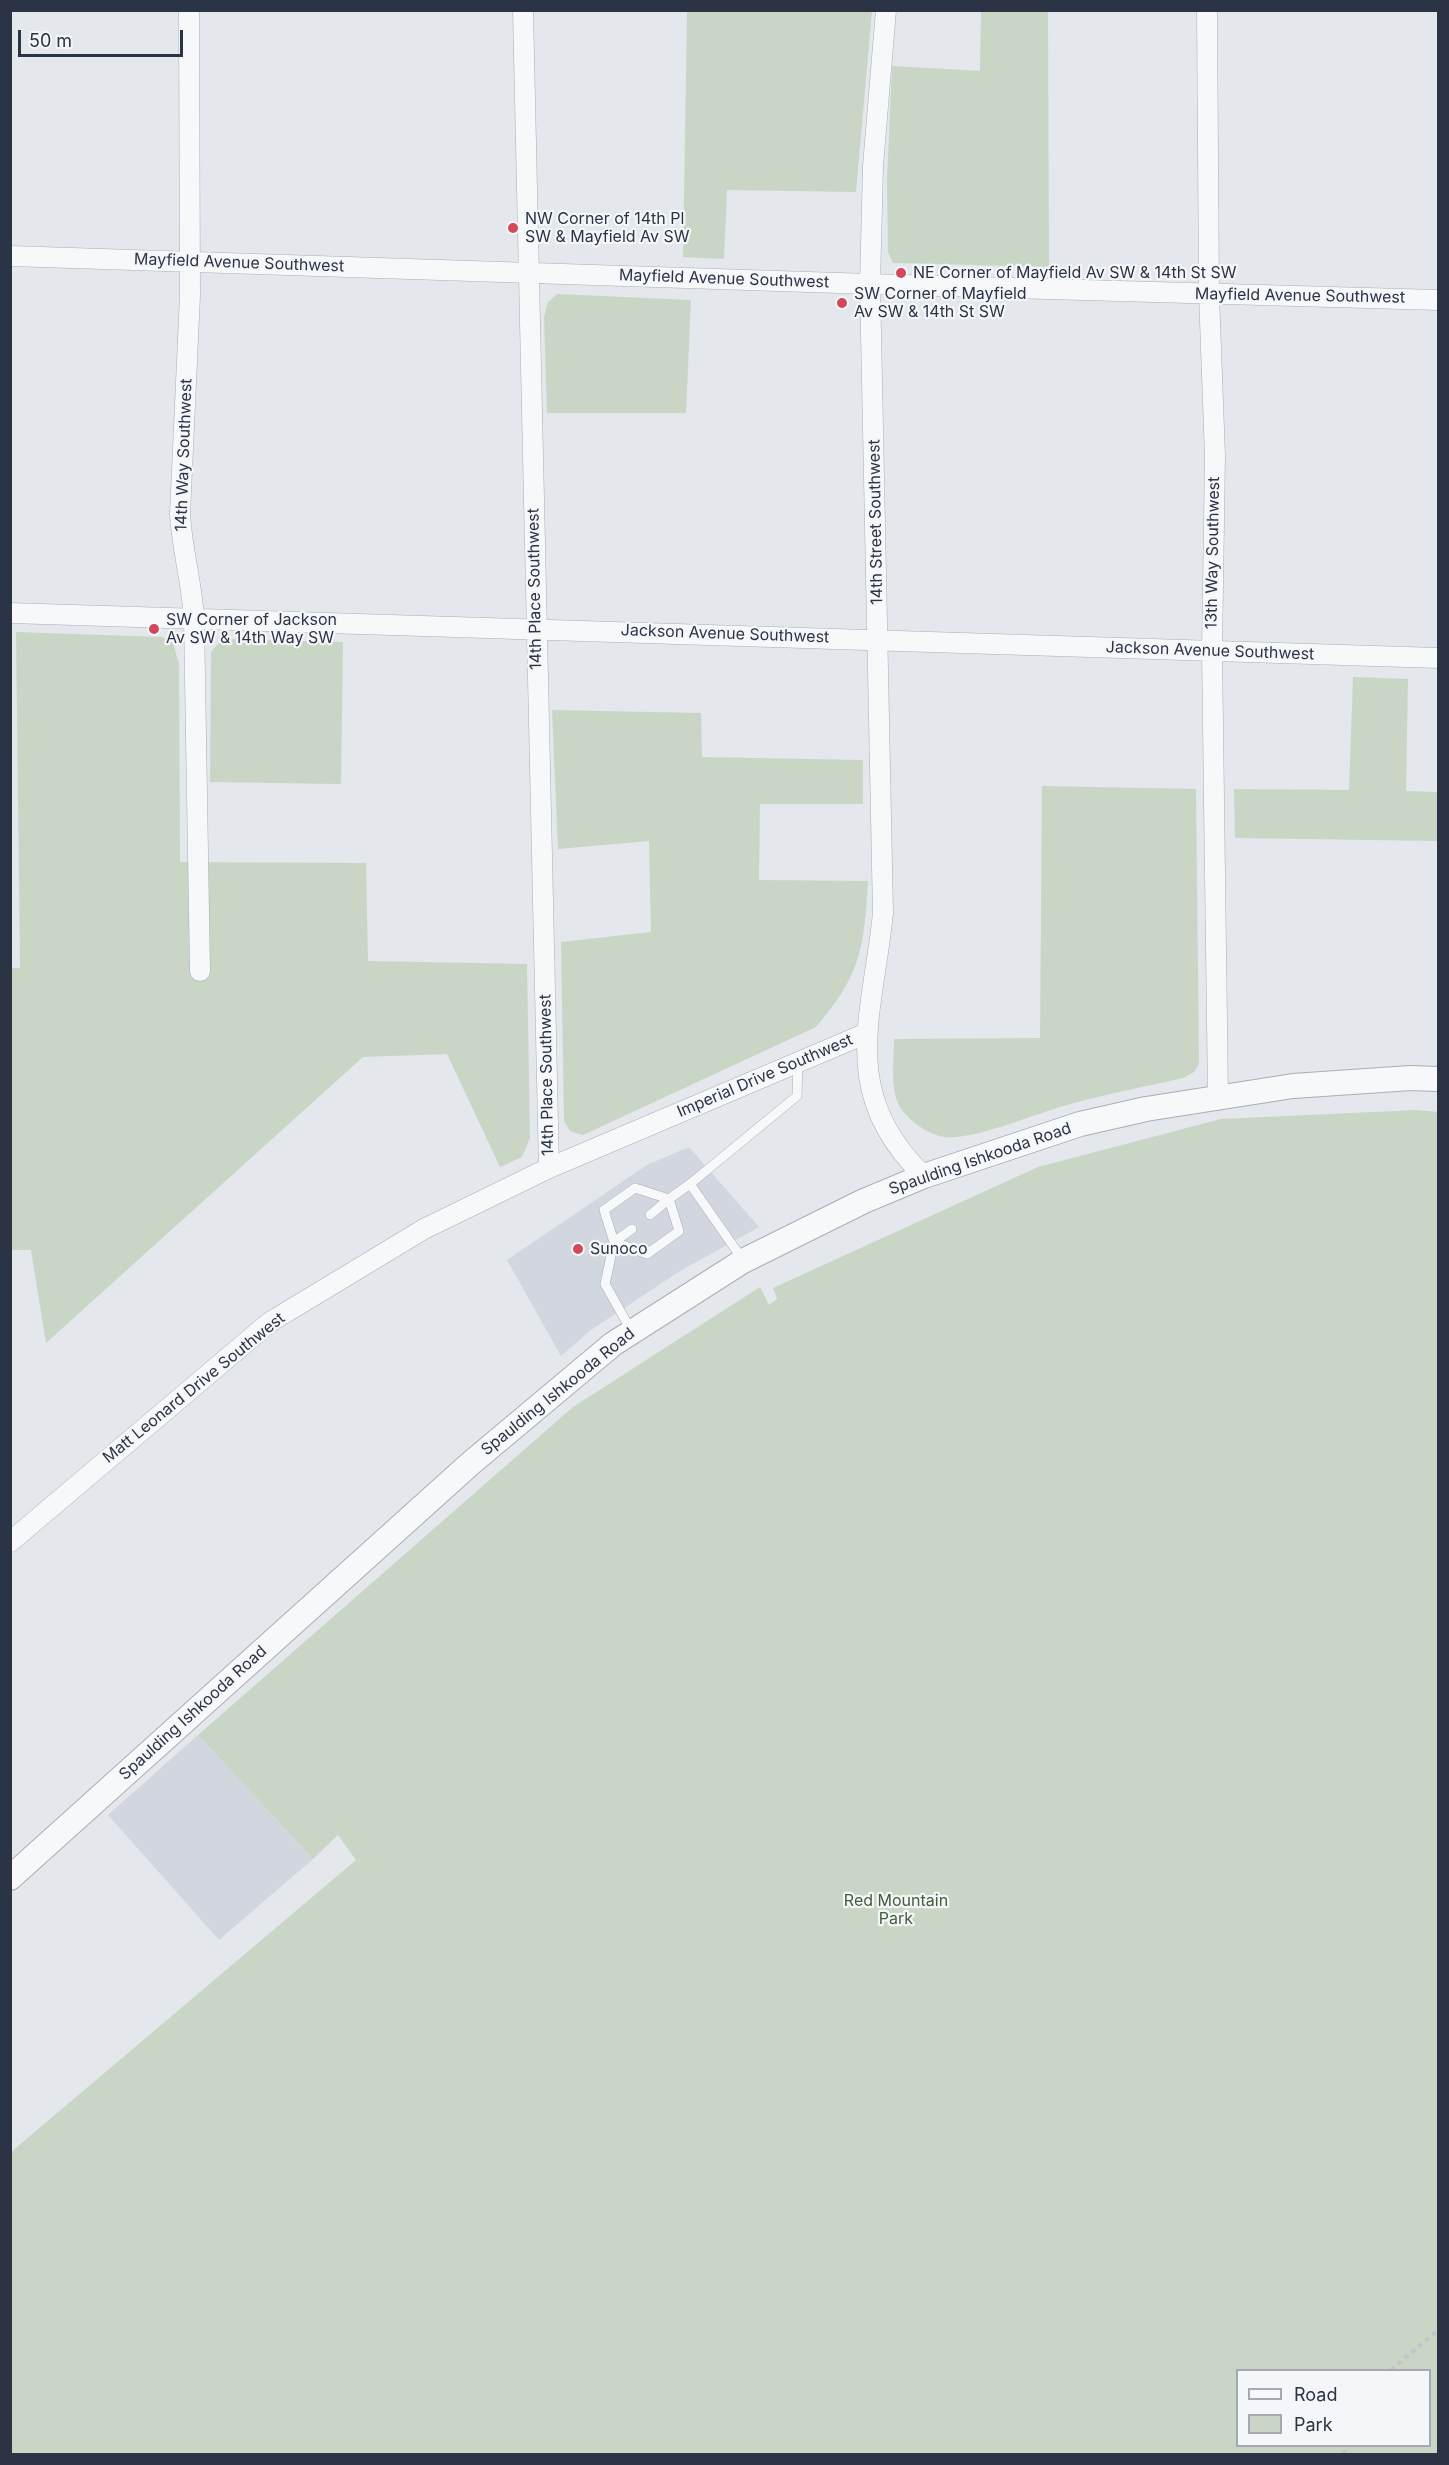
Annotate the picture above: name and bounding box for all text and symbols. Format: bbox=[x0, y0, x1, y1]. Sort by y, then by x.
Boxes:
scale bar bbox=[21, 18, 186, 56]
text: 50 m bbox=[29, 30, 72, 51]
place label: NW Corner of 14th Pl SW & Mayfield Av SW bbox=[525, 209, 690, 247]
marker: NW Corner of 14th Pl SW & Mayfield Av SW bbox=[506, 221, 520, 235]
street label: Mayfield Avenue Southwest bbox=[134, 250, 344, 276]
place label: NE Corner of Mayfield Av SW & 14th St SW bbox=[913, 263, 1237, 283]
street label: Mayfield Avenue Southwest bbox=[619, 266, 829, 292]
marker: NE Corner of Mayfield Av SW & 14th St SW bbox=[894, 266, 908, 280]
place label: SW Corner of Mayfield Av SW & 14th St SW bbox=[854, 284, 1027, 322]
street label: Mayfield Avenue Southwest bbox=[1195, 285, 1405, 307]
marker: SW Corner of Mayfield Av SW & 14th St SW bbox=[835, 296, 849, 310]
street label: 14th Way Southwest bbox=[172, 378, 196, 532]
street label: 14th Street Southwest bbox=[865, 439, 887, 605]
street label: 13th Way Southwest bbox=[1202, 477, 1224, 629]
street label: 14th Place Southwest bbox=[524, 508, 546, 670]
place label: SW Corner of Jackson Av SW & 14th Way SW bbox=[166, 610, 337, 648]
street label: Jackson Avenue Southwest bbox=[620, 621, 830, 647]
marker: SW Corner of Jackson Av SW & 14th Way SW bbox=[147, 622, 161, 636]
street label: Jackson Avenue Southwest bbox=[1105, 638, 1315, 664]
street label: 14th Place Southwest bbox=[536, 994, 558, 1156]
street label: Imperial Drive Southwest bbox=[674, 1030, 856, 1122]
street label: Spaulding Ishkooda Road bbox=[886, 1119, 1074, 1199]
place label: Sunoco bbox=[590, 1239, 648, 1259]
marker: Sunoco bbox=[571, 1242, 585, 1256]
street label: Matt Leonard Drive Southwest bbox=[99, 1309, 289, 1467]
street label: Spaulding Ishkooda Road bbox=[477, 1324, 639, 1460]
street label: Spaulding Ishkooda Road bbox=[115, 1642, 271, 1784]
park label: Red Mountain Park bbox=[844, 1891, 948, 1929]
legend bbox=[1236, 2369, 1431, 2447]
text: Road bbox=[1294, 2384, 1337, 2405]
text: Park bbox=[1294, 2414, 1333, 2435]

